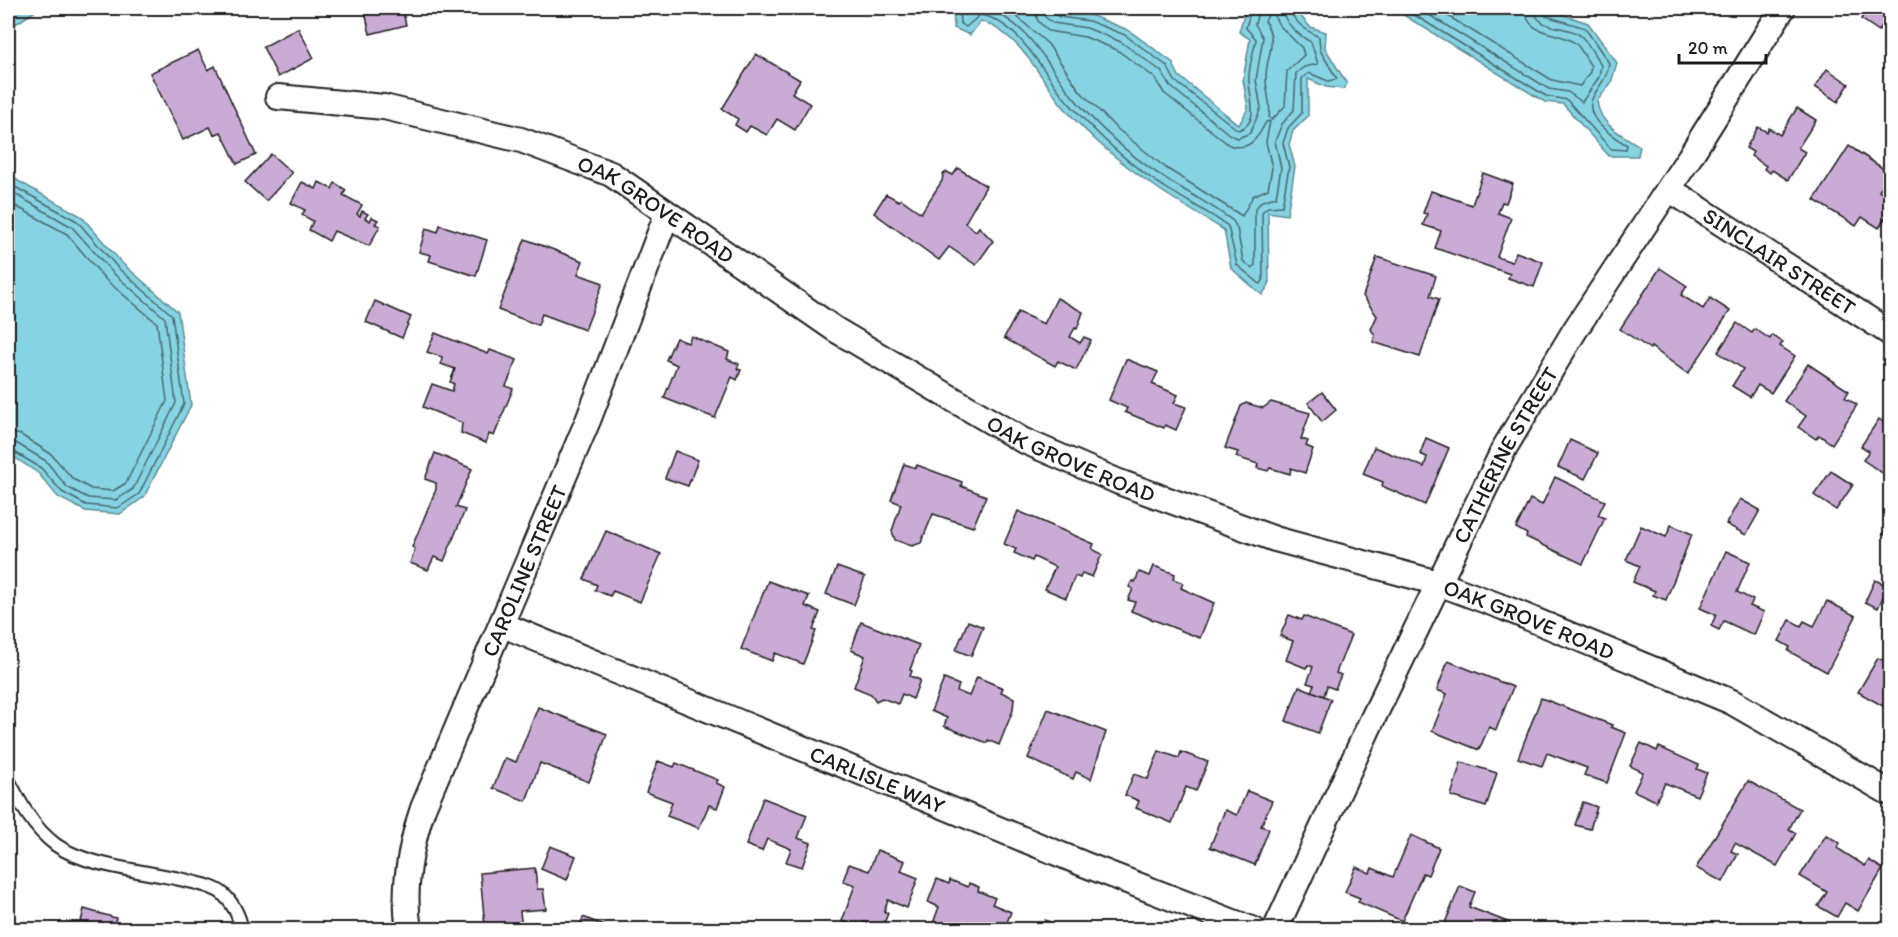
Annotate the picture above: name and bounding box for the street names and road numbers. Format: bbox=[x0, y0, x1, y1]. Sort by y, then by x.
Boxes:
street label: OAK GROVE ROAD bbox=[574, 150, 740, 269]
street label: SINCLAIR STREET bbox=[1698, 202, 1861, 321]
street label: CATHERINE STREET bbox=[1447, 361, 1564, 548]
street label: OAK GROVE ROAD bbox=[982, 409, 1159, 508]
street label: CAROLINE STREET bbox=[476, 480, 573, 661]
street label: OAK GROVE ROAD bbox=[1440, 573, 1618, 666]
street label: CARLISLE WAY bbox=[806, 740, 949, 820]

